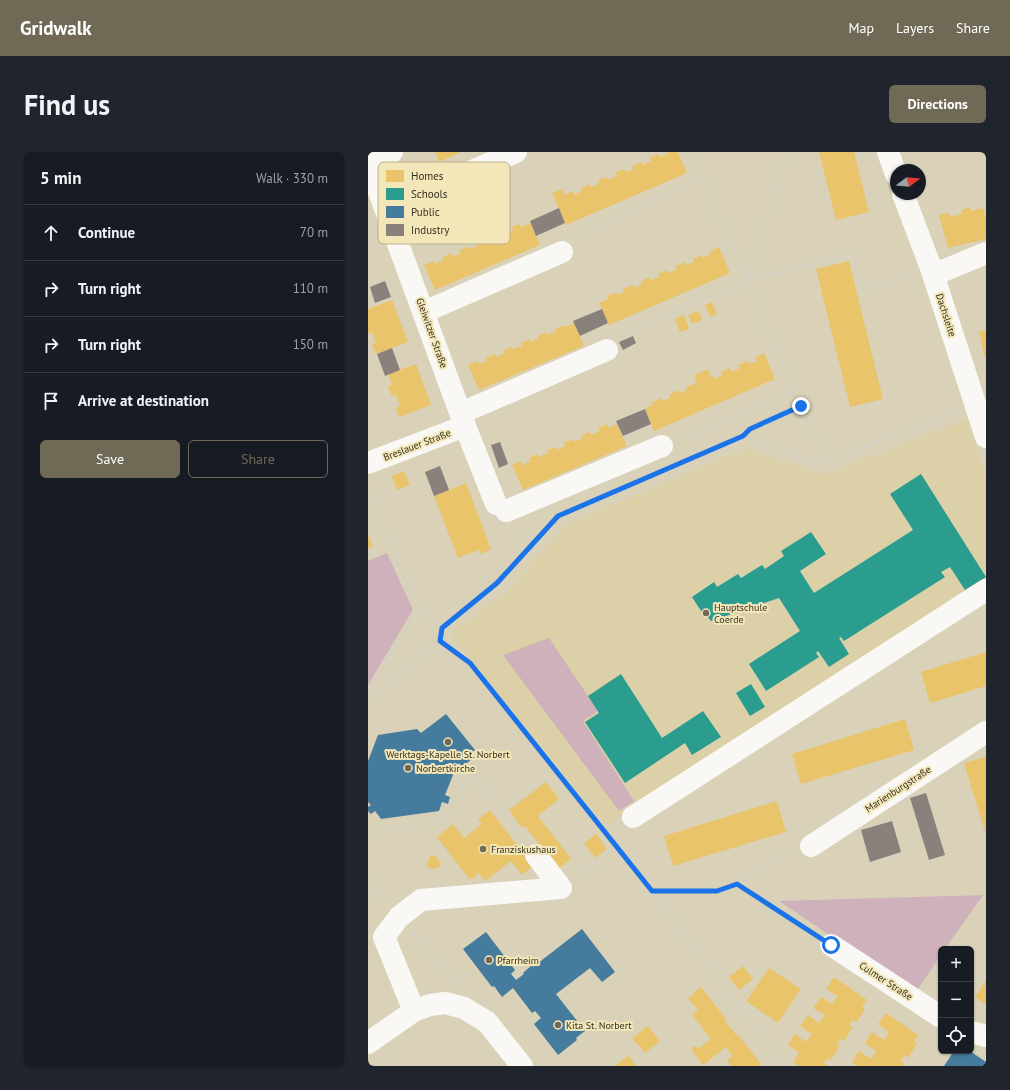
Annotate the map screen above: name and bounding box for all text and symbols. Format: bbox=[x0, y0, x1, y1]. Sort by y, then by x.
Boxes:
text: Gridwalk bbox=[20, 16, 92, 40]
text: Map bbox=[848, 19, 874, 37]
text: Layers bbox=[896, 19, 934, 37]
text: Share bbox=[956, 19, 990, 37]
button: Directions bbox=[889, 85, 986, 123]
text: Find us bbox=[24, 86, 110, 123]
legend bbox=[378, 162, 510, 244]
north arrow bbox=[890, 164, 926, 200]
text: 5 min bbox=[40, 167, 81, 189]
text: Homes bbox=[411, 169, 444, 183]
text: Walk · 330 m bbox=[256, 170, 328, 187]
text: Schools bbox=[411, 187, 448, 201]
text: Public bbox=[411, 205, 440, 219]
icon: ahead bbox=[40, 222, 62, 244]
text: Continue bbox=[78, 223, 135, 242]
text: Industry bbox=[411, 223, 450, 237]
text: 70 m bbox=[300, 224, 328, 241]
icon: right bbox=[40, 278, 62, 300]
text: Turn right bbox=[78, 279, 141, 298]
text: 110 m bbox=[293, 280, 328, 297]
street label: Dachsleite bbox=[933, 292, 959, 338]
street label: Gleiwitzer Straße bbox=[413, 296, 451, 370]
icon: right bbox=[40, 334, 62, 356]
text: Turn right bbox=[78, 335, 141, 354]
text: 150 m bbox=[293, 336, 328, 353]
icon: arrive bbox=[40, 390, 62, 412]
text: Arrive at destination bbox=[78, 391, 209, 410]
route end bbox=[792, 397, 810, 415]
street label: Breslauer Straße bbox=[382, 426, 452, 464]
button: Save bbox=[40, 440, 180, 478]
button: Share bbox=[188, 440, 328, 478]
place label: Hauptschule Coerde bbox=[714, 601, 767, 626]
marker: Hauptschule Coerde bbox=[701, 608, 711, 618]
marker: Werktags-Kapelle St. Norbert bbox=[443, 737, 453, 747]
place label: Werktags-Kapelle St. Norbert bbox=[386, 748, 510, 761]
place label: Norbertkirche bbox=[416, 762, 475, 775]
marker: Norbertkirche bbox=[403, 763, 413, 773]
street label: Marienburgstraße bbox=[863, 763, 933, 815]
place label: Franziskushaus bbox=[491, 843, 556, 856]
marker: Franziskushaus bbox=[478, 844, 488, 854]
route start bbox=[822, 936, 840, 954]
map controls bbox=[938, 946, 974, 1054]
button: + bbox=[938, 946, 974, 982]
place label: Pfarrheim bbox=[497, 954, 539, 967]
marker: Pfarrheim bbox=[484, 955, 494, 965]
street label: Culmer Straße bbox=[857, 959, 915, 1003]
button: − bbox=[938, 982, 974, 1018]
button: locate bbox=[938, 1018, 974, 1054]
place label: Kita St. Norbert bbox=[566, 1019, 632, 1032]
marker: Kita St. Norbert bbox=[553, 1020, 563, 1030]

